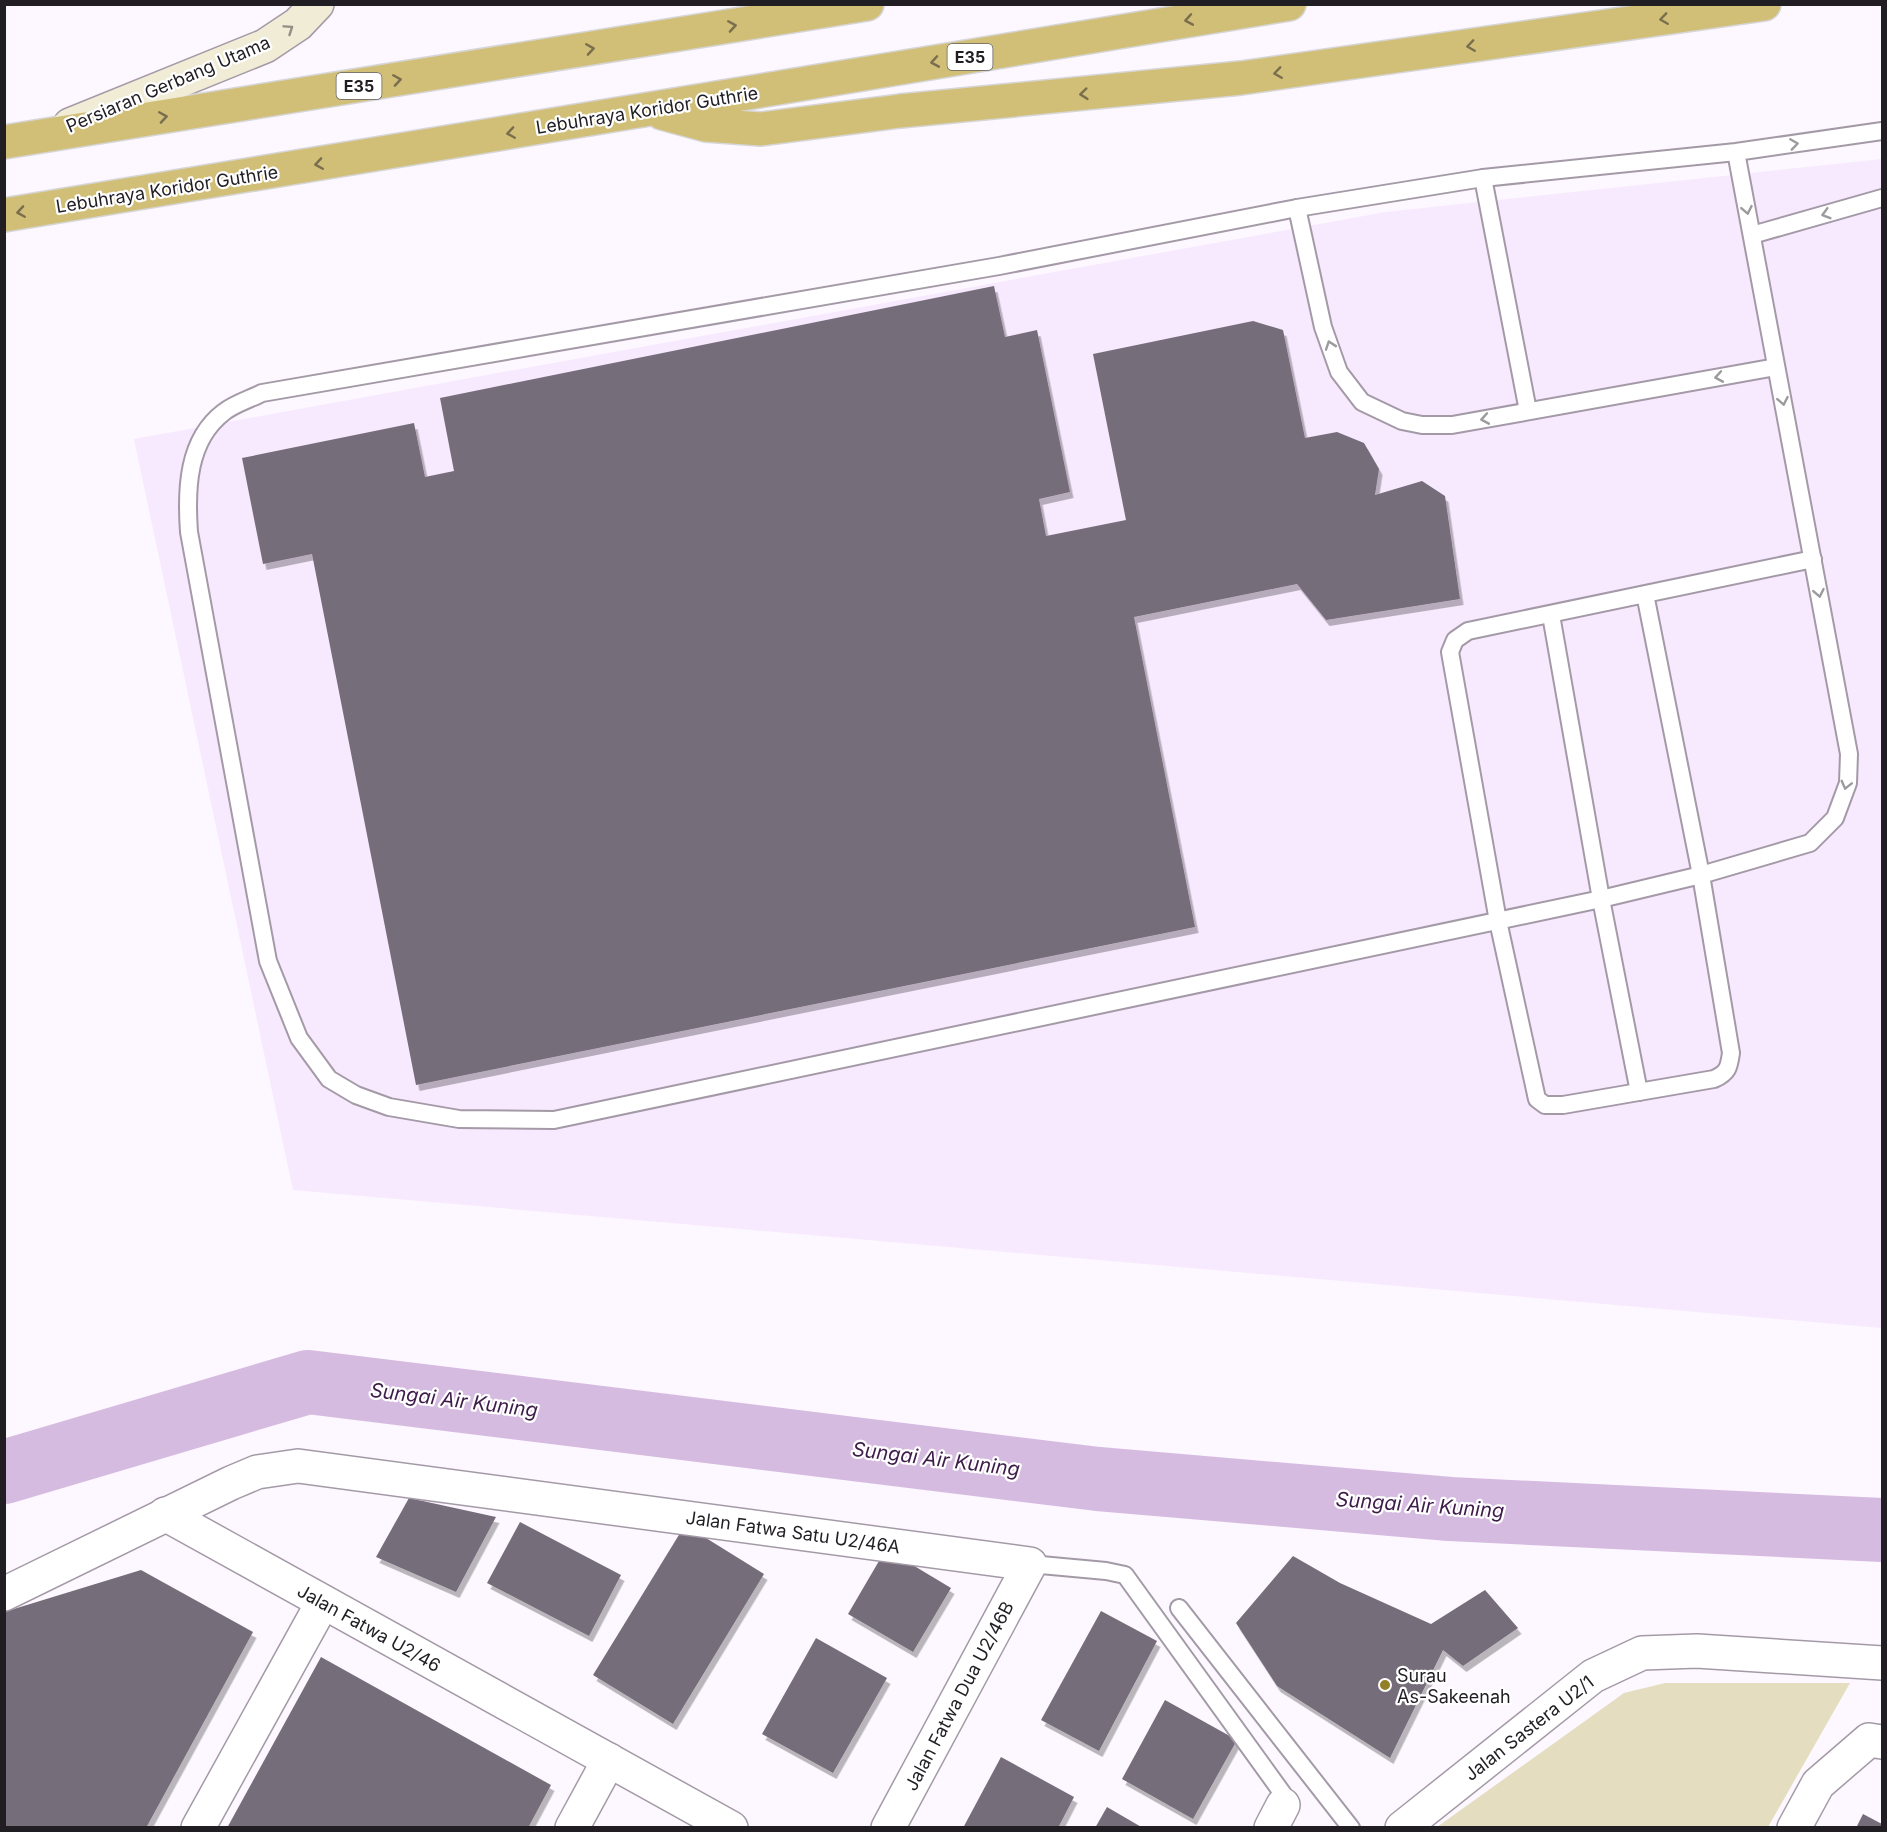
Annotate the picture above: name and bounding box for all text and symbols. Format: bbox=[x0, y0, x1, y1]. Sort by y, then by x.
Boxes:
one-way arrow bbox=[1660, 12, 1669, 25]
one-way arrow bbox=[1185, 13, 1195, 26]
one-way arrow bbox=[727, 20, 737, 33]
one-way arrow bbox=[283, 25, 293, 37]
street label: Persiaran Gerbang Utama bbox=[63, 31, 273, 137]
one-way arrow bbox=[1467, 39, 1476, 52]
one-way arrow bbox=[585, 43, 594, 55]
road number: E35 bbox=[948, 44, 992, 70]
one-way arrow bbox=[930, 56, 940, 68]
one-way arrow bbox=[1273, 67, 1283, 79]
road number: E35 bbox=[336, 73, 382, 99]
one-way arrow bbox=[393, 74, 402, 86]
street label: Lebuhraya Koridor Guthrie bbox=[534, 82, 760, 138]
one-way arrow bbox=[1080, 87, 1089, 99]
one-way arrow bbox=[158, 111, 168, 124]
one-way arrow bbox=[507, 126, 516, 138]
one-way arrow bbox=[1790, 138, 1799, 150]
one-way arrow bbox=[314, 157, 324, 170]
street label: Lebuhraya Koridor Guthrie bbox=[54, 161, 280, 217]
one-way arrow bbox=[1740, 204, 1753, 214]
one-way arrow bbox=[17, 206, 26, 218]
one-way arrow bbox=[1821, 207, 1832, 219]
one-way arrow bbox=[1324, 340, 1337, 351]
one-way arrow bbox=[1714, 370, 1724, 383]
one-way arrow bbox=[1776, 396, 1789, 406]
one-way arrow bbox=[1481, 412, 1490, 424]
one-way arrow bbox=[1812, 588, 1825, 598]
one-way arrow bbox=[1841, 780, 1854, 790]
water label: Sungai Air Kuning bbox=[369, 1378, 539, 1422]
water label: Sungai Air Kuning bbox=[851, 1437, 1021, 1481]
water label: Sungai Air Kuning bbox=[1335, 1487, 1505, 1523]
street label: Jalan Fatwa Satu U2/46A bbox=[684, 1507, 902, 1557]
street label: Jalan Fatwa U2/46 bbox=[294, 1580, 444, 1676]
street label: Jalan Fatwa Dua U2/46B bbox=[900, 1598, 1018, 1794]
place label: Surau As-Sakeenah bbox=[1397, 1665, 1511, 1707]
street label: Jalan Sastera U2/1 bbox=[1460, 1671, 1598, 1785]
marker: Surau As-Sakeenah bbox=[1378, 1678, 1392, 1692]

